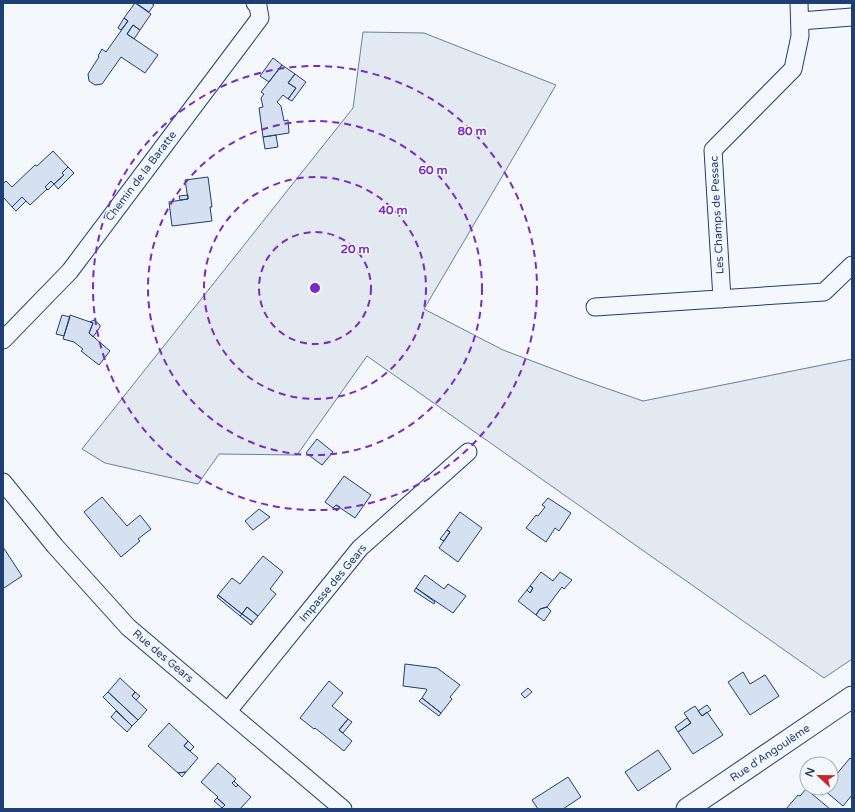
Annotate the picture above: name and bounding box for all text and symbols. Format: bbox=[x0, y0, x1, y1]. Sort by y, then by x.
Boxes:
text: 80 m bbox=[457, 124, 487, 138]
street label: Chemin de la Baratte bbox=[103, 128, 179, 224]
street label: Les Champs de Pessac bbox=[707, 155, 727, 275]
text: 60 m bbox=[418, 163, 448, 177]
text: 40 m bbox=[378, 203, 408, 217]
text: 20 m bbox=[340, 242, 370, 256]
centre of rings bbox=[308, 281, 322, 295]
street label: Impasse des Gears bbox=[297, 542, 369, 624]
street label: Rue des Gears bbox=[130, 627, 196, 685]
street label: Rue d'Angoulême bbox=[728, 721, 812, 785]
north arrow bbox=[799, 756, 839, 796]
text: N bbox=[803, 766, 818, 779]

